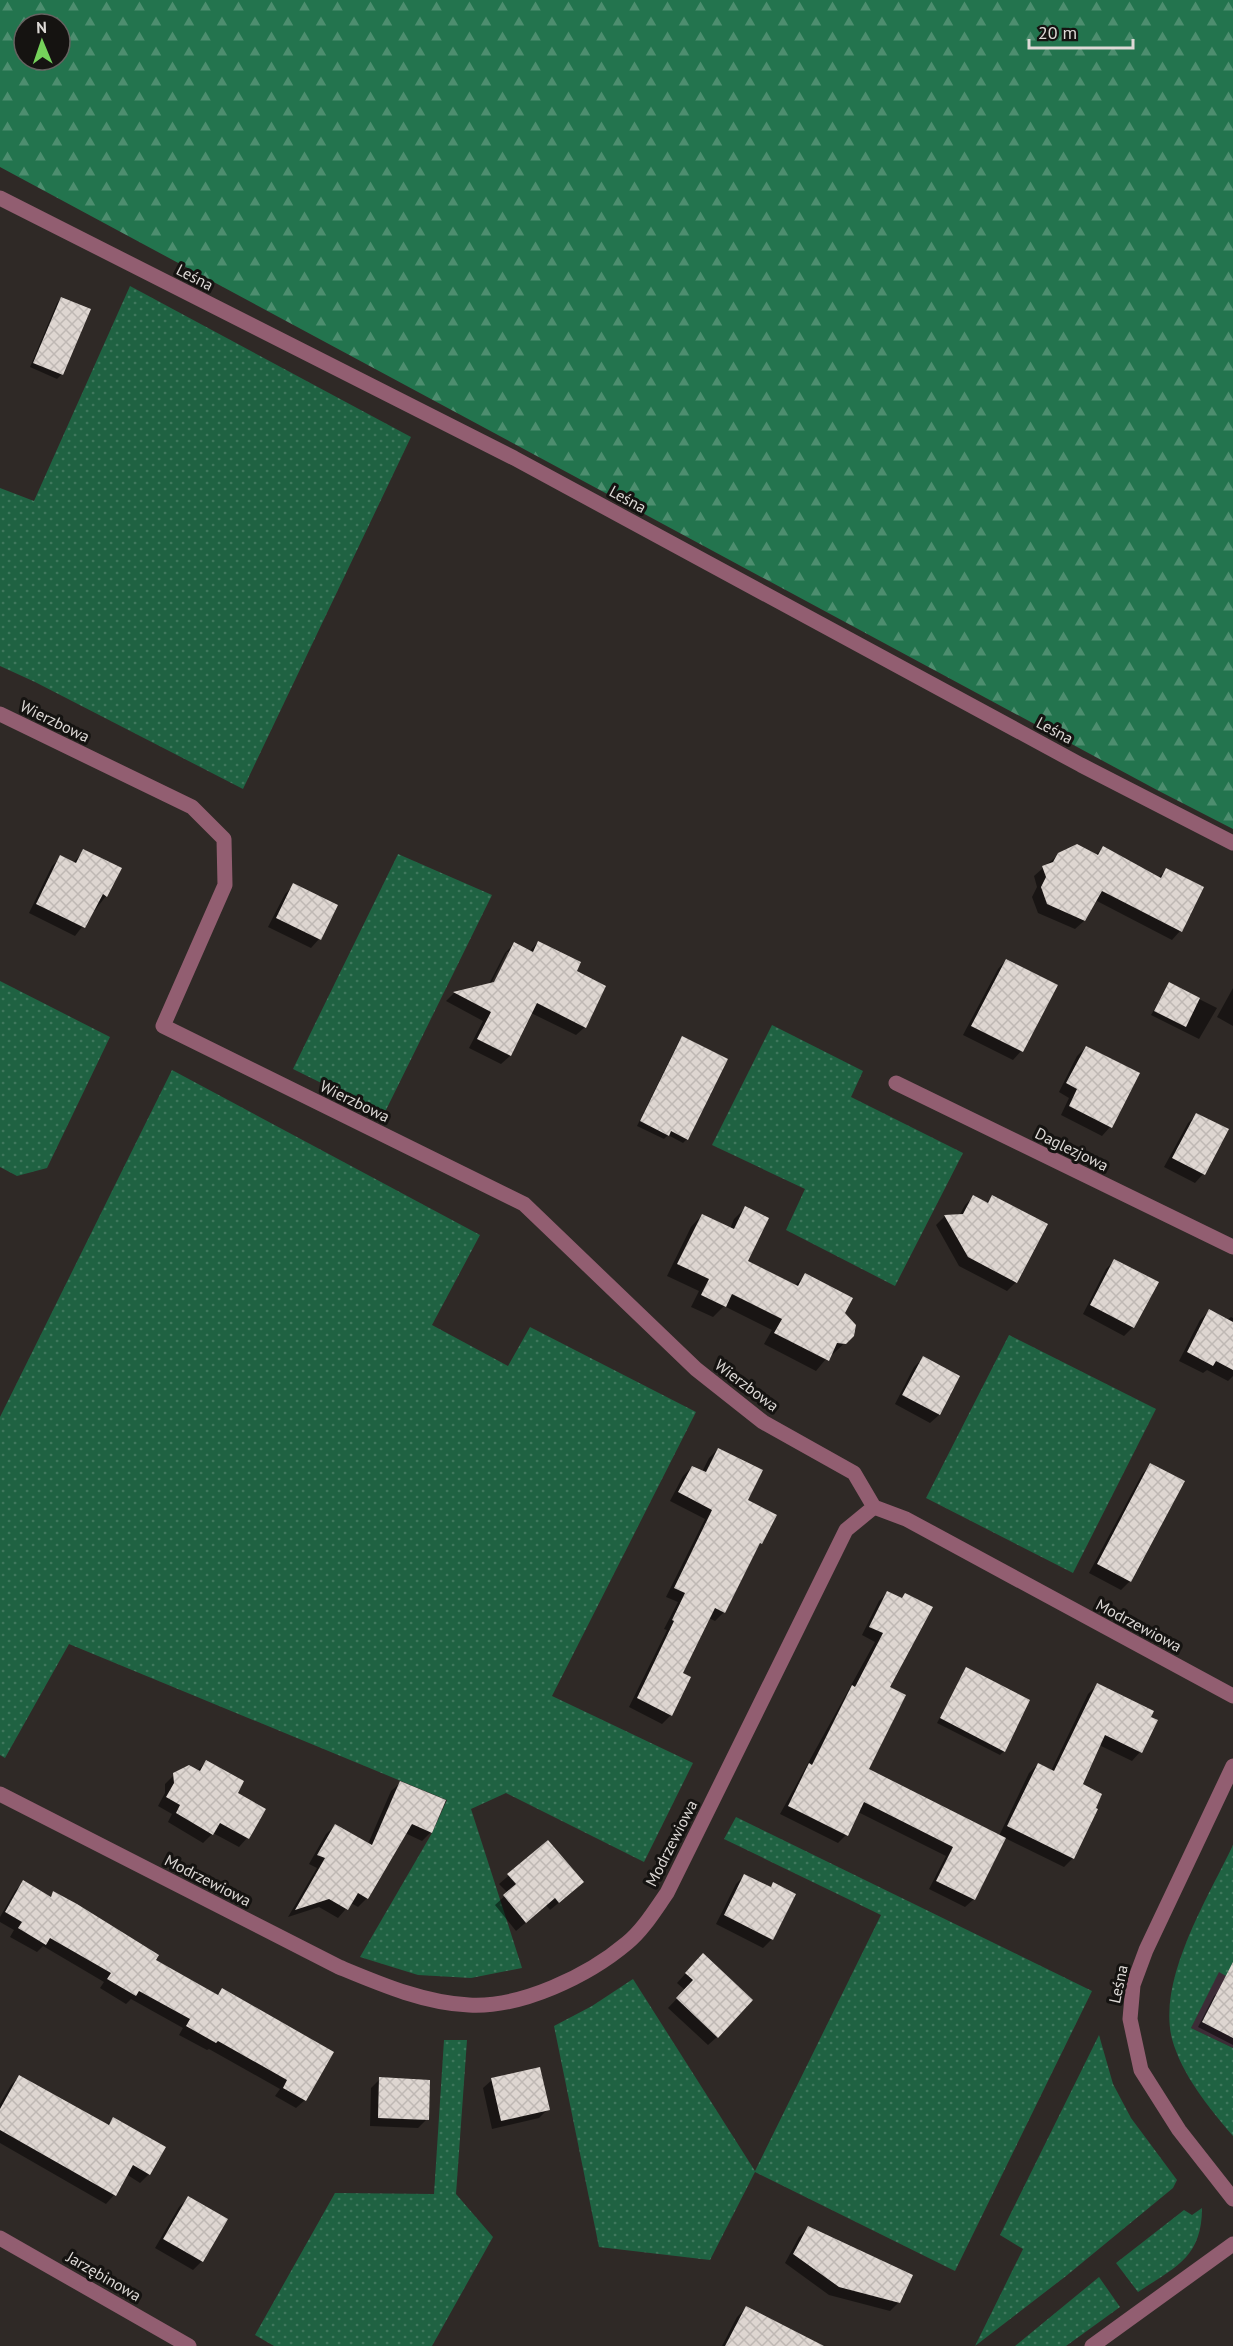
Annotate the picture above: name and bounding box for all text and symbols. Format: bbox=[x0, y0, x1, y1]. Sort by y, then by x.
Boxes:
north arrow bbox=[12, 12, 72, 72]
scale bar bbox=[1029, 12, 1132, 50]
text: N bbox=[36, 17, 47, 37]
text: 20 m bbox=[1038, 21, 1077, 44]
street label: Leśna bbox=[173, 259, 217, 295]
street label: Leśna bbox=[606, 481, 650, 517]
street label: Wierzbowa bbox=[17, 696, 93, 746]
street label: Leśna bbox=[1033, 712, 1077, 748]
street label: Wierzbowa bbox=[317, 1076, 393, 1126]
street label: Daglezjowa bbox=[1032, 1123, 1112, 1175]
street label: Wierzbowa bbox=[711, 1354, 783, 1416]
street label: Modrzewiowa bbox=[1093, 1594, 1185, 1656]
street label: Modrzewiowa bbox=[641, 1796, 701, 1890]
street label: Modrzewiowa bbox=[161, 1850, 255, 1910]
street label: Leśna bbox=[1104, 1963, 1132, 2005]
street label: Jarzębinowa bbox=[62, 2246, 145, 2305]

